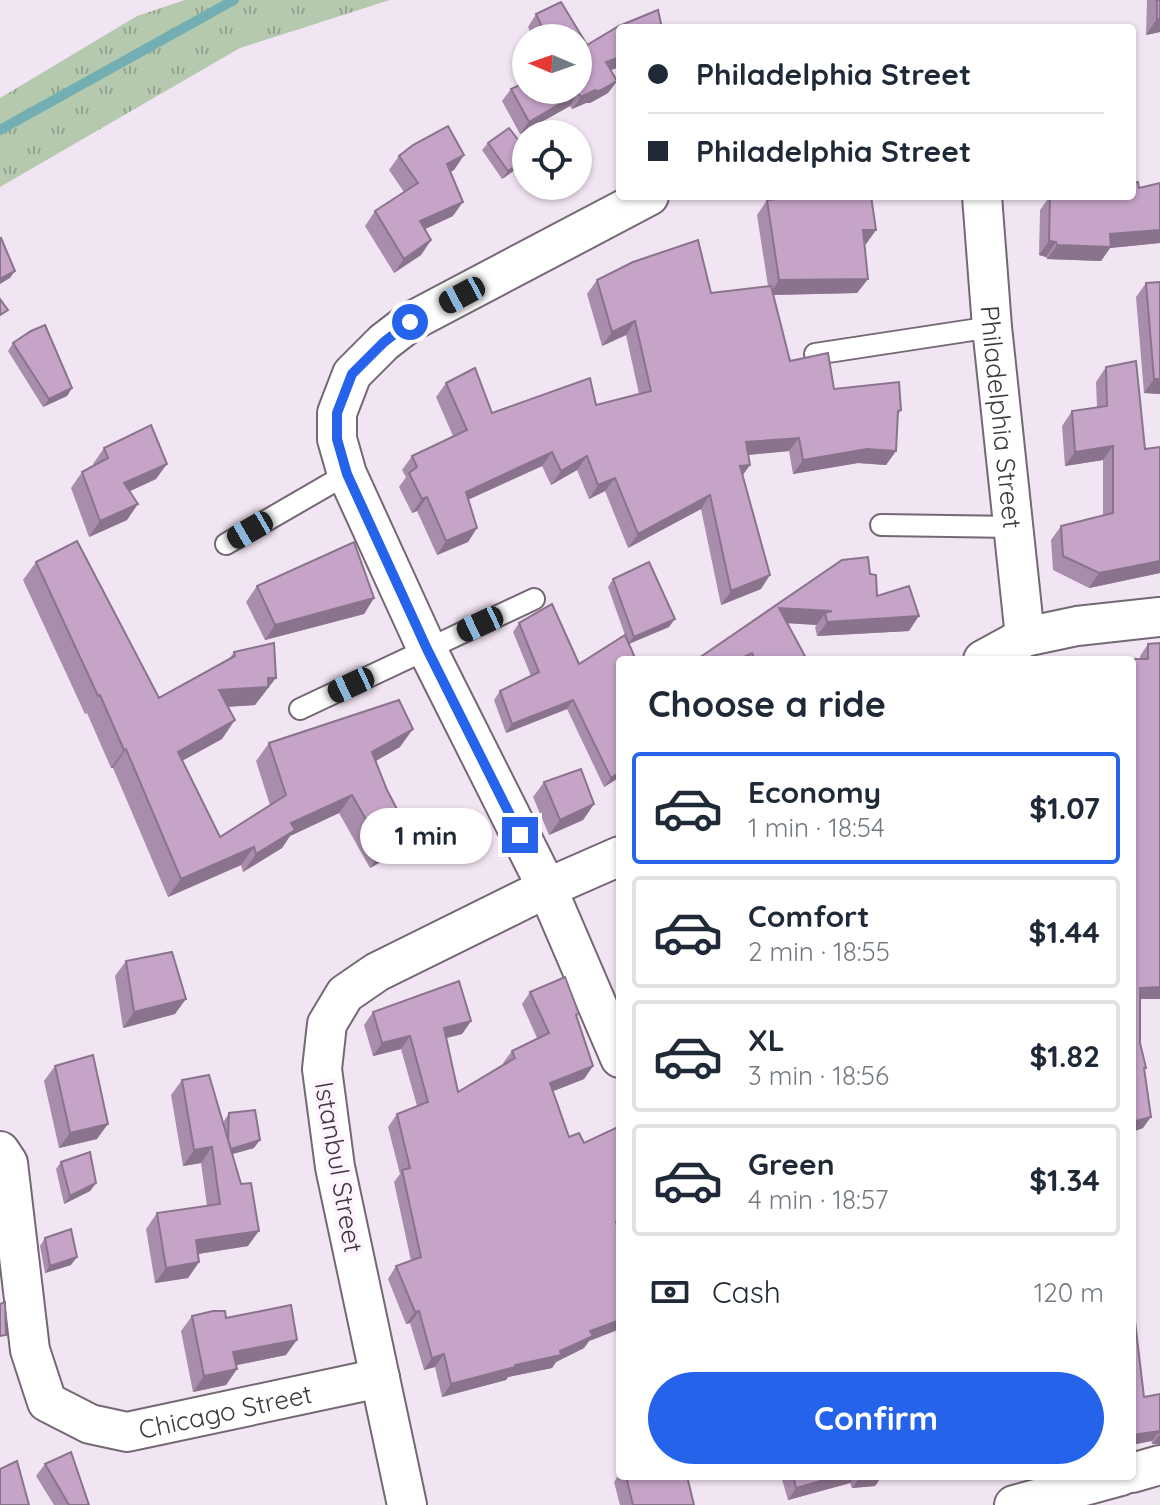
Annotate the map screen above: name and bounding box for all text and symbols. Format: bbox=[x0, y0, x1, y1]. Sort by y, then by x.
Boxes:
north arrow bbox=[512, 24, 592, 104]
map controls bbox=[512, 24, 592, 200]
text: Philadelphia Street bbox=[696, 55, 971, 93]
button: locate bbox=[512, 120, 592, 200]
text: Philadelphia Street bbox=[696, 132, 971, 170]
car bbox=[435, 273, 489, 317]
route start bbox=[392, 304, 428, 340]
street label: Philadelphia Street bbox=[974, 304, 1030, 530]
car bbox=[223, 508, 277, 552]
car bbox=[453, 603, 507, 645]
car bbox=[324, 664, 378, 706]
text: Choose a ride bbox=[648, 681, 886, 726]
icon: car bbox=[652, 772, 724, 844]
text: Economy bbox=[748, 773, 881, 811]
text: $1.07 bbox=[1029, 789, 1100, 827]
callout: 1 min bbox=[360, 807, 492, 863]
text: 1 min · 18:54 bbox=[748, 811, 885, 844]
route end bbox=[502, 817, 538, 853]
text: 1 min bbox=[395, 819, 458, 852]
icon: car bbox=[652, 896, 724, 968]
text: Comfort bbox=[748, 897, 869, 935]
text: $1.44 bbox=[1029, 913, 1100, 951]
text: 2 min · 18:55 bbox=[748, 935, 890, 968]
icon: car bbox=[652, 1020, 724, 1092]
text: XL bbox=[748, 1021, 785, 1059]
text: $1.82 bbox=[1029, 1037, 1100, 1075]
text: 3 min · 18:56 bbox=[748, 1059, 889, 1092]
street label: Istanbul Street bbox=[308, 1079, 370, 1255]
icon: car bbox=[652, 1144, 724, 1216]
text: Green bbox=[748, 1145, 835, 1183]
text: $1.34 bbox=[1029, 1161, 1100, 1199]
text: 4 min · 18:57 bbox=[748, 1183, 888, 1216]
icon: cash bbox=[648, 1270, 692, 1314]
text: Cash bbox=[712, 1273, 781, 1311]
text: 120 m bbox=[1034, 1276, 1104, 1309]
button: Confirm bbox=[648, 1372, 1104, 1464]
street label: Chicago Street bbox=[136, 1377, 315, 1446]

